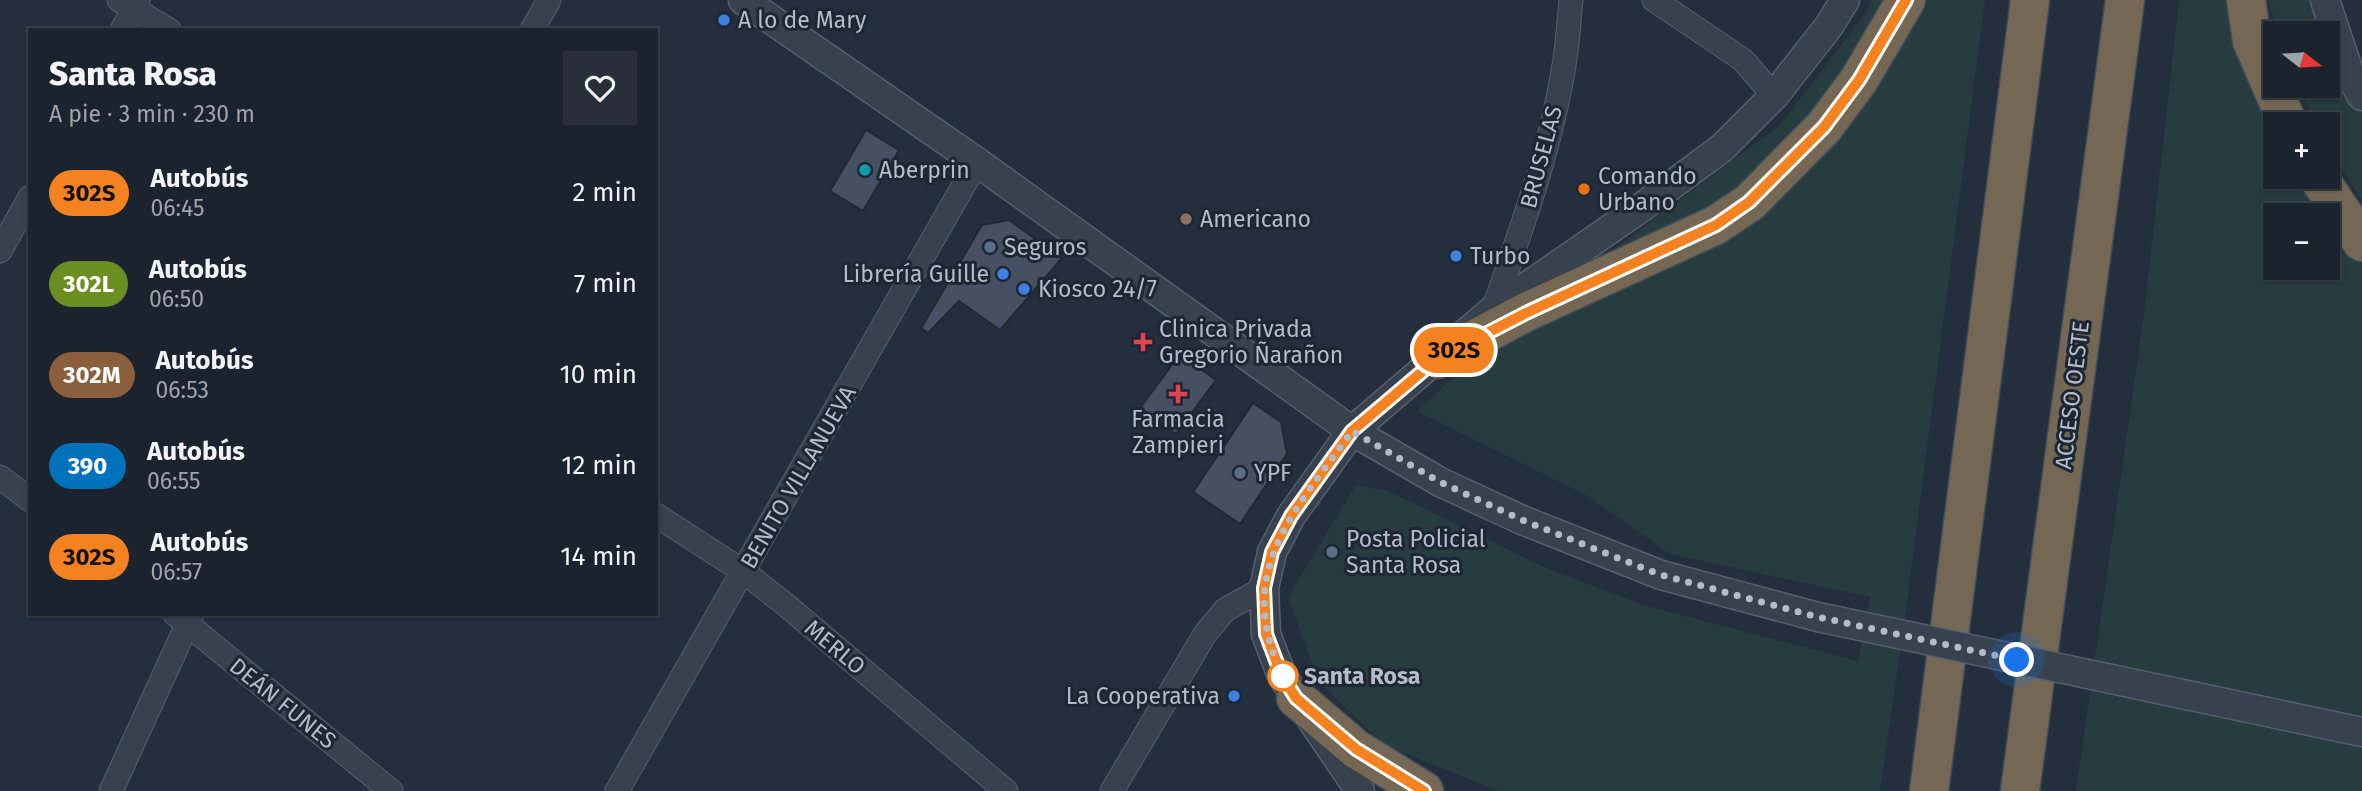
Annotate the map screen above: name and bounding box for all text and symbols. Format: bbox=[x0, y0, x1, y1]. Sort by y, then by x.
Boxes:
place label: A lo de Mary bbox=[738, 6, 867, 34]
marker: A lo de Mary bbox=[716, 12, 732, 28]
north arrow bbox=[2263, 21, 2340, 98]
map controls bbox=[2263, 21, 2340, 280]
button: heart bbox=[563, 51, 637, 125]
text: Santa Rosa bbox=[49, 54, 217, 94]
text: A pie · 3 min · 230 m bbox=[49, 100, 255, 128]
street label: BRUSELAS bbox=[1514, 103, 1568, 211]
button: + bbox=[2263, 112, 2340, 189]
place label: Aberprin bbox=[879, 156, 970, 184]
marker: Aberprin bbox=[857, 162, 873, 178]
place label: Comando Urbano bbox=[1598, 162, 1697, 216]
text: Autobús bbox=[150, 163, 248, 194]
text: 2 min bbox=[572, 177, 637, 208]
text: 302S bbox=[63, 179, 115, 207]
marker: Comando Urbano bbox=[1576, 181, 1592, 197]
text: 06:45 bbox=[150, 194, 204, 222]
button: − bbox=[2263, 203, 2340, 280]
place label: Americano bbox=[1200, 205, 1311, 233]
marker: Americano bbox=[1178, 211, 1194, 227]
place label: Seguros bbox=[1004, 233, 1087, 261]
marker: Seguros bbox=[982, 239, 998, 255]
place label: Turbo bbox=[1470, 242, 1530, 270]
marker: Turbo bbox=[1448, 248, 1464, 264]
text: Autobús bbox=[149, 254, 247, 285]
place label: Librería Guille bbox=[842, 260, 989, 288]
marker: Librería Guille bbox=[995, 266, 1011, 282]
text: 7 min bbox=[574, 268, 637, 299]
text: 302L bbox=[63, 270, 114, 298]
place label: Kiosco 24/7 bbox=[1038, 275, 1157, 303]
marker: Kiosco 24/7 bbox=[1016, 281, 1032, 297]
text: 06:50 bbox=[149, 285, 204, 313]
place label: Clinica Privada Gregorio Ñarañon bbox=[1159, 315, 1343, 369]
street label: ACCESO OESTE bbox=[2049, 319, 2095, 471]
line badge: 302S bbox=[1405, 327, 1503, 373]
marker: Clinica Privada Gregorio Ñarañon bbox=[1133, 332, 1153, 352]
text: 302S bbox=[1428, 336, 1480, 364]
text: Autobús bbox=[156, 345, 253, 376]
text: 10 min bbox=[559, 359, 637, 390]
text: 302M bbox=[63, 361, 121, 389]
text: 06:53 bbox=[156, 376, 209, 404]
street label: BENITO VILLANUEVA bbox=[734, 380, 862, 573]
marker: Farmacia Zampieri bbox=[1170, 386, 1186, 402]
place label: Farmacia Zampieri bbox=[1131, 405, 1225, 459]
text: Autobús bbox=[147, 436, 245, 467]
text: 12 min bbox=[561, 450, 637, 481]
text: 390 bbox=[68, 452, 107, 480]
place label: YPF bbox=[1254, 459, 1291, 487]
marker: YPF bbox=[1232, 465, 1248, 481]
text: 06:55 bbox=[147, 467, 201, 495]
place label: Posta Policial Santa Rosa bbox=[1346, 525, 1486, 579]
text: Autobús bbox=[150, 527, 248, 558]
text: 14 min bbox=[560, 541, 637, 572]
text: 302S bbox=[63, 543, 115, 571]
marker: Posta Policial Santa Rosa bbox=[1324, 544, 1340, 560]
text: 06:57 bbox=[150, 558, 202, 586]
street label: MERLO bbox=[799, 614, 871, 680]
your location bbox=[1999, 642, 2034, 677]
street label: DEÁN FUNES bbox=[224, 651, 343, 754]
marker: Santa Rosa bbox=[1268, 661, 1298, 691]
place label: Santa Rosa bbox=[1304, 662, 1420, 690]
place label: La Cooperativa bbox=[1066, 682, 1220, 710]
marker: La Cooperativa bbox=[1226, 688, 1242, 704]

